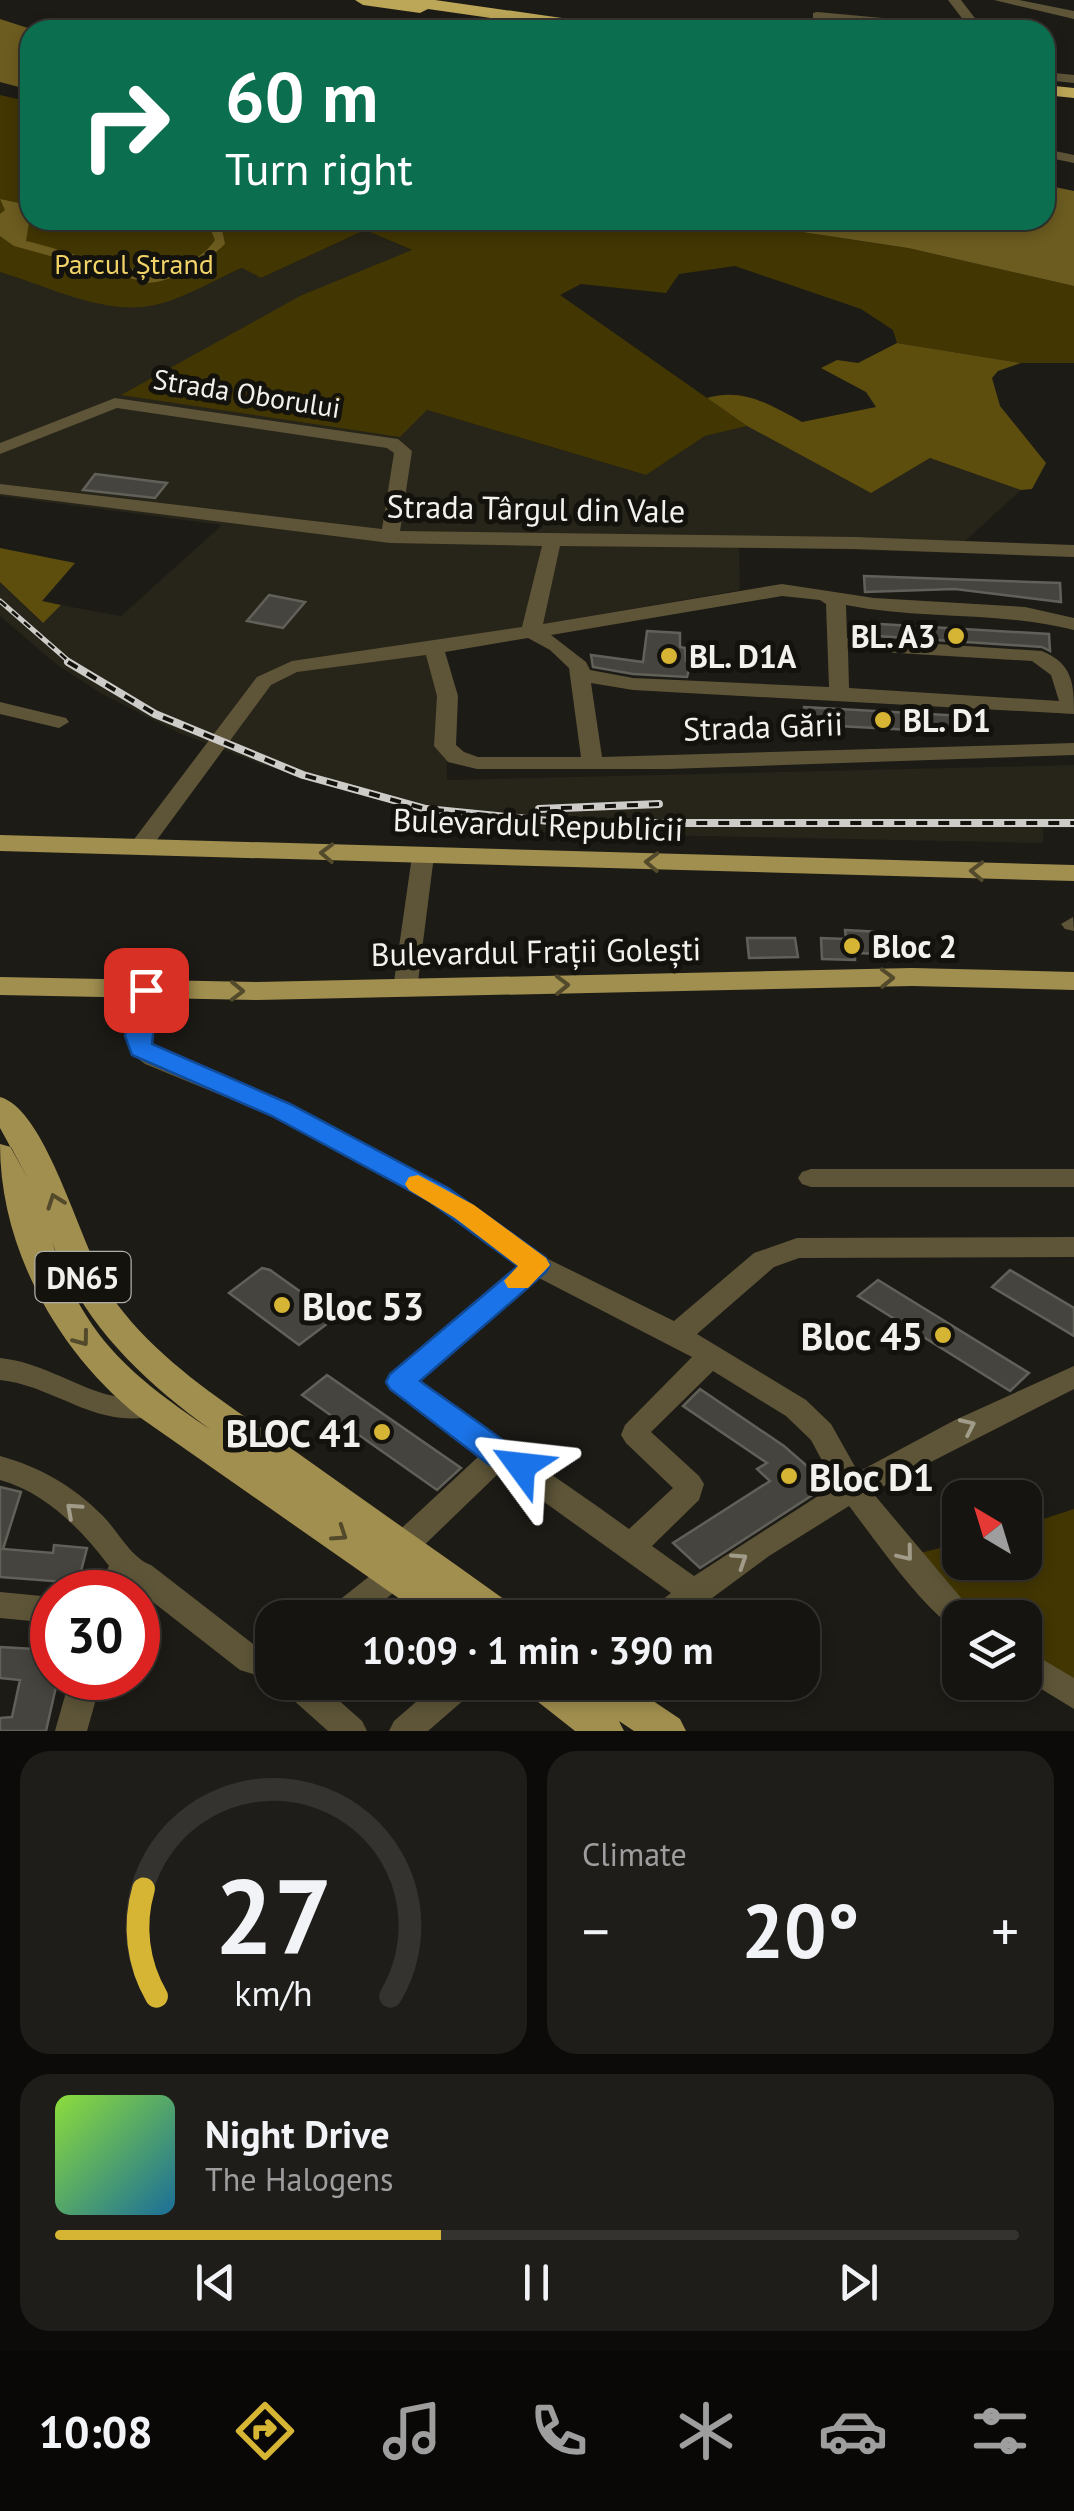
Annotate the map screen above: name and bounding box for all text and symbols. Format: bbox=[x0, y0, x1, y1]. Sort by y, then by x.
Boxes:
text: 60 m bbox=[225, 51, 378, 141]
icon: right bbox=[60, 60, 190, 190]
text: Turn right bbox=[225, 139, 413, 197]
park label: Parcul Ștrand bbox=[54, 245, 214, 282]
street label: Strada Oborului bbox=[151, 360, 343, 426]
street label: Strada Târgul din Vale bbox=[386, 484, 686, 532]
place label: BL. A3 bbox=[851, 615, 936, 657]
marker: BL. A3 bbox=[945, 625, 967, 647]
place label: BL. D1A bbox=[689, 635, 797, 677]
marker: BL. D1A bbox=[658, 645, 680, 667]
place label: BL. D1 bbox=[903, 699, 991, 741]
street label: Strada Gării bbox=[682, 702, 844, 750]
marker: BL. D1 bbox=[872, 709, 894, 731]
street label: Bulevardul Republicii bbox=[392, 798, 684, 850]
one-way arrow bbox=[318, 842, 334, 863]
one-way arrow bbox=[643, 852, 659, 873]
one-way arrow bbox=[968, 860, 984, 881]
place label: Bloc 2 bbox=[872, 925, 957, 967]
street label: Bulevardul Frații Golești bbox=[370, 927, 702, 975]
marker: Bloc 2 bbox=[841, 935, 863, 957]
pin bbox=[104, 948, 189, 1033]
icon: arrive bbox=[119, 963, 174, 1018]
one-way arrow bbox=[880, 967, 896, 988]
one-way arrow bbox=[555, 975, 571, 996]
one-way arrow bbox=[230, 980, 246, 1002]
one-way arrow bbox=[46, 1194, 67, 1211]
road number: DN65 bbox=[36, 1252, 130, 1302]
place label: Bloc 53 bbox=[302, 1281, 424, 1330]
marker: Bloc 53 bbox=[271, 1294, 293, 1316]
place label: Bloc 45 bbox=[801, 1311, 923, 1360]
marker: Bloc 45 bbox=[932, 1324, 954, 1346]
one-way arrow bbox=[71, 1328, 88, 1346]
place label: BLOC 41 bbox=[226, 1408, 362, 1457]
position arrow bbox=[469, 1414, 573, 1518]
one-way arrow bbox=[958, 1418, 976, 1438]
marker: BLOC 41 bbox=[371, 1421, 393, 1443]
place label: Bloc D1 bbox=[809, 1452, 934, 1501]
marker: Bloc D1 bbox=[778, 1465, 800, 1487]
north arrow bbox=[942, 1480, 1042, 1580]
map controls bbox=[942, 1480, 1042, 1700]
one-way arrow bbox=[66, 1503, 85, 1521]
one-way arrow bbox=[329, 1522, 347, 1541]
one-way arrow bbox=[894, 1543, 912, 1561]
one-way arrow bbox=[729, 1553, 747, 1572]
speed limit sign: 30 bbox=[30, 1570, 160, 1700]
button: layers bbox=[942, 1600, 1042, 1700]
text: 10:09 · 1 min · 390 m bbox=[362, 1625, 713, 1674]
text: Climate bbox=[582, 1833, 687, 1875]
text: 27 bbox=[215, 1848, 332, 1983]
text: 20° bbox=[742, 1882, 859, 1979]
text: − bbox=[582, 1895, 610, 1966]
text: + bbox=[991, 1895, 1019, 1966]
text: km/h bbox=[234, 1970, 313, 2016]
text: Night Drive bbox=[205, 2109, 389, 2158]
text: The Halogens bbox=[205, 2158, 393, 2200]
icon: previous bbox=[188, 2255, 243, 2310]
icon: pause bbox=[509, 2255, 564, 2310]
icon: next bbox=[831, 2255, 886, 2310]
icon: directions bbox=[230, 2396, 300, 2466]
icon: music bbox=[377, 2396, 447, 2466]
icon: phone bbox=[524, 2396, 594, 2466]
icon: climate bbox=[671, 2396, 741, 2466]
icon: car bbox=[818, 2396, 888, 2466]
icon: filters bbox=[965, 2396, 1035, 2466]
text: 10:08 bbox=[39, 2402, 153, 2460]

